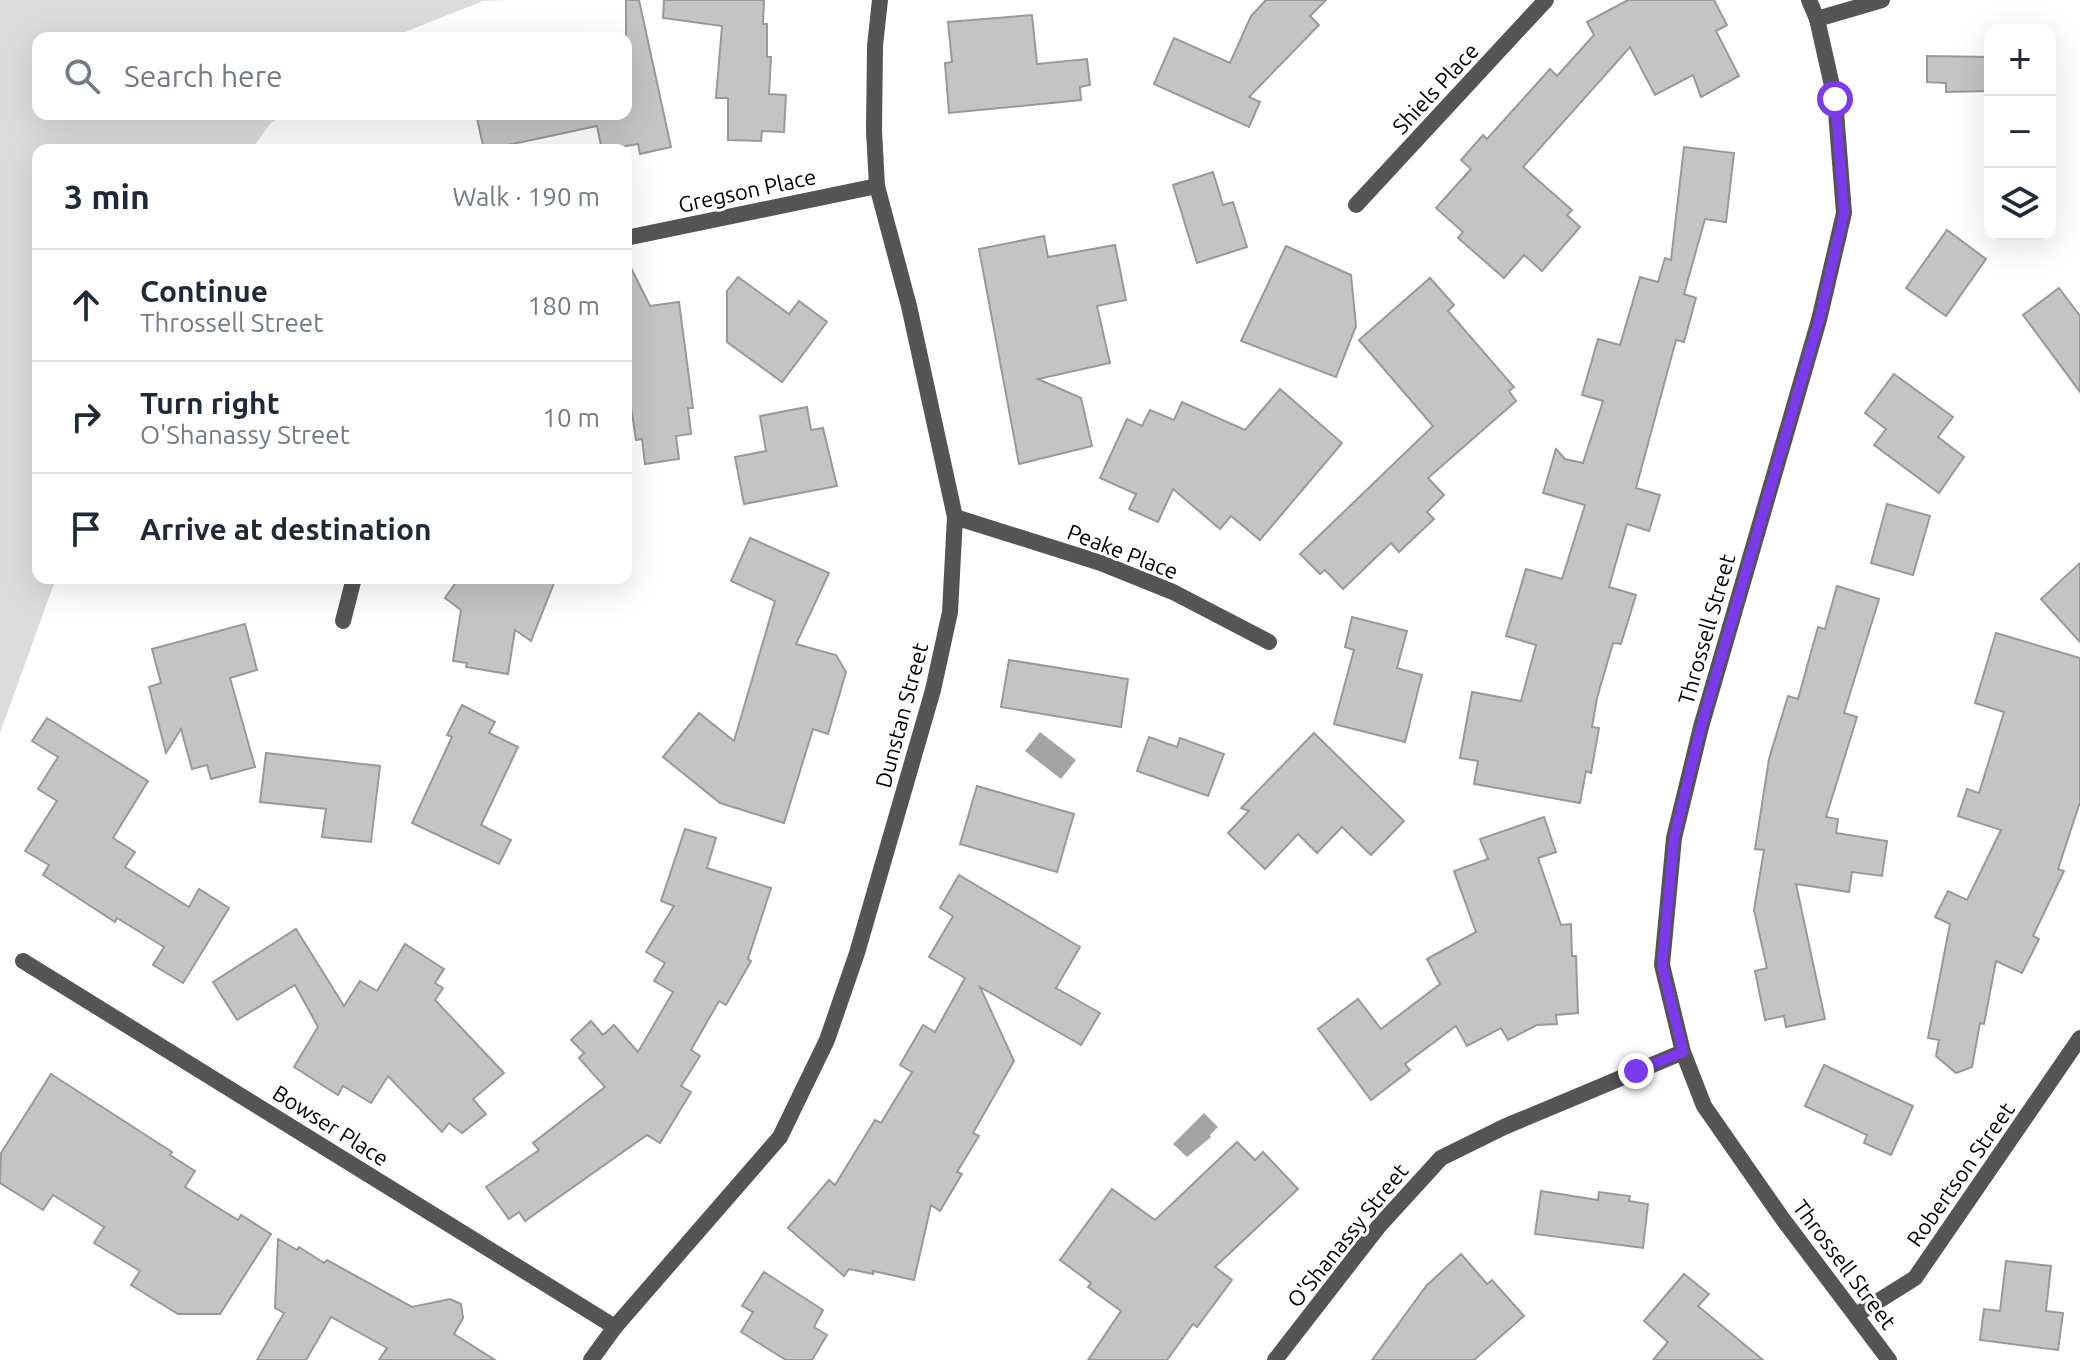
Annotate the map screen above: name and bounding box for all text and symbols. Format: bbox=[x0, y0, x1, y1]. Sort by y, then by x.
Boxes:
map controls bbox=[1984, 24, 2056, 240]
button: + bbox=[1984, 24, 2056, 96]
search box bbox=[32, 32, 632, 120]
street label: Shiels Place bbox=[1387, 38, 1483, 138]
icon: search bbox=[60, 54, 104, 98]
text: Search here bbox=[124, 59, 283, 93]
route start bbox=[1817, 81, 1853, 117]
button: − bbox=[1984, 96, 2056, 168]
street label: Gregson Place bbox=[676, 163, 818, 217]
button: layers bbox=[1984, 168, 2056, 240]
text: 3 min bbox=[64, 177, 150, 215]
text: Walk · 190 m bbox=[452, 182, 600, 211]
text: Continue bbox=[140, 274, 268, 308]
icon: ahead bbox=[64, 283, 108, 327]
text: 180 m bbox=[528, 291, 600, 320]
text: Throssell Street bbox=[140, 308, 323, 337]
text: Turn right bbox=[140, 386, 280, 420]
icon: right bbox=[64, 395, 108, 439]
text: 10 m bbox=[542, 403, 600, 432]
text: O'Shanassy Street bbox=[140, 420, 350, 449]
icon: arrive bbox=[64, 507, 108, 551]
text: Arrive at destination bbox=[140, 512, 432, 546]
street label: Peake Place bbox=[1064, 518, 1182, 584]
street label: Throssell Street bbox=[1673, 551, 1740, 707]
street label: Dunstan Street bbox=[870, 639, 932, 790]
route end bbox=[1618, 1053, 1654, 1089]
street label: Bowser Place bbox=[269, 1080, 393, 1170]
street label: Robertson Street bbox=[1901, 1097, 2019, 1251]
street label: O'Shanassy Street bbox=[1281, 1158, 1413, 1312]
street label: Throssell Street bbox=[1788, 1194, 1902, 1334]

